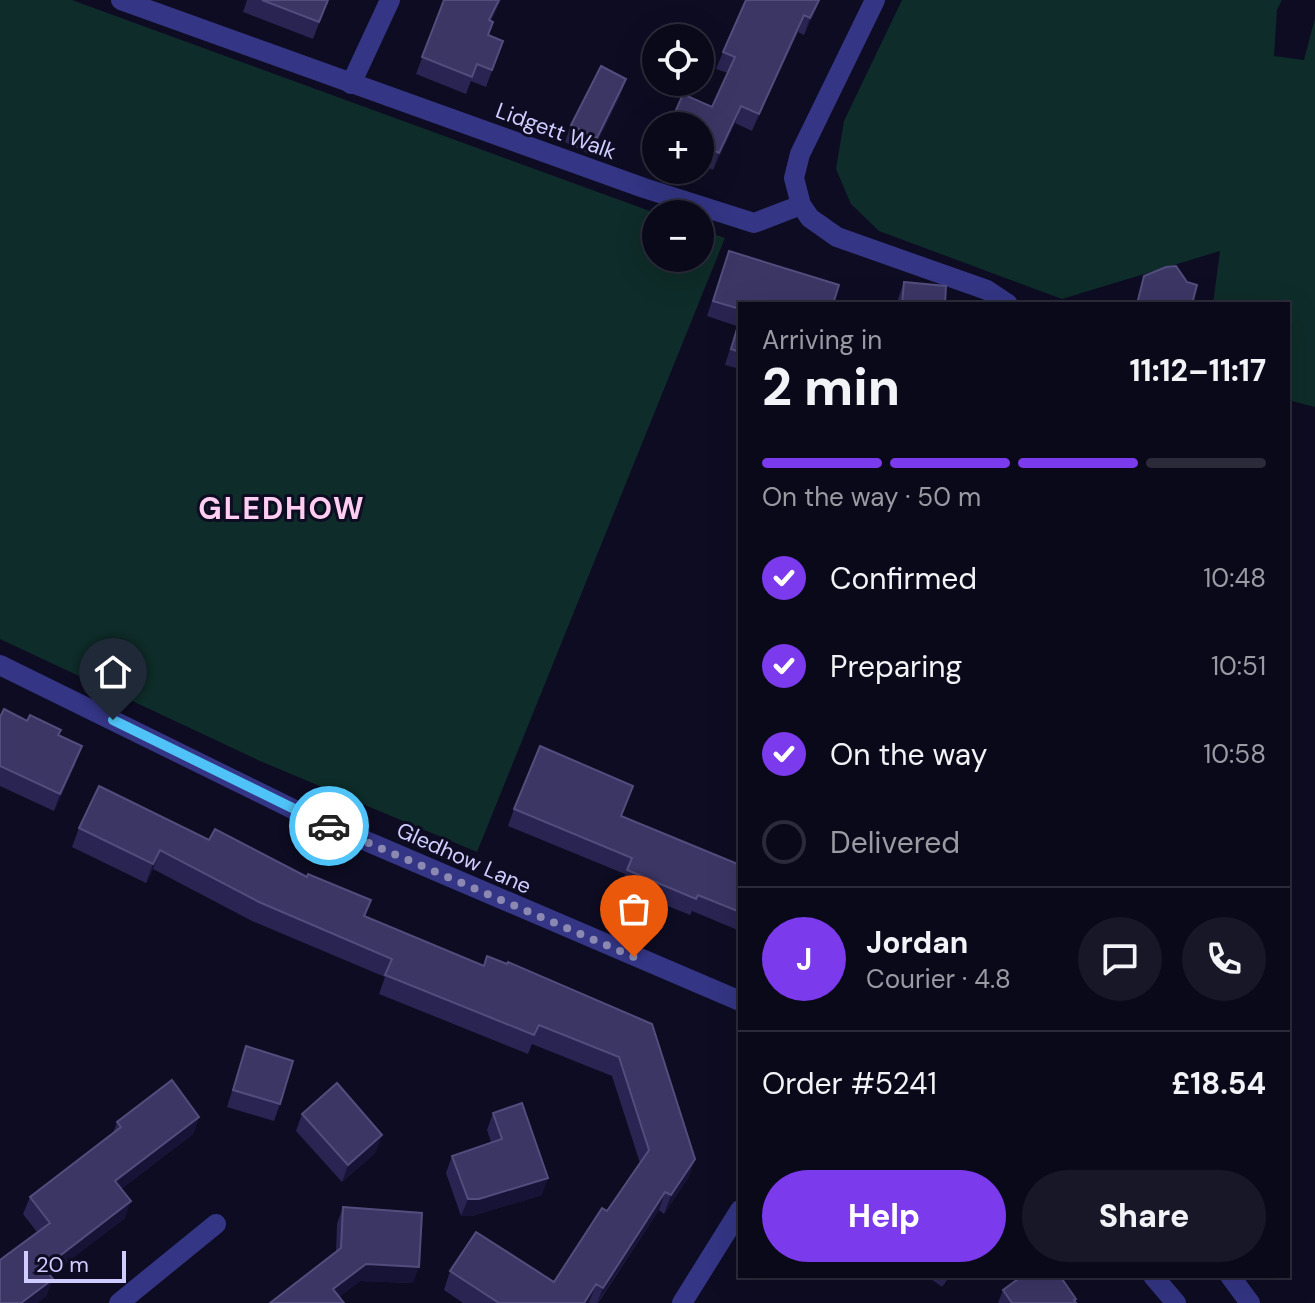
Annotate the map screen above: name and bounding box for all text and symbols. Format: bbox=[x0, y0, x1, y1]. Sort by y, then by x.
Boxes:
map controls bbox=[642, 24, 714, 272]
button: locate bbox=[642, 24, 714, 96]
street label: Lidgett Walk bbox=[492, 96, 620, 166]
button: + bbox=[642, 112, 714, 184]
button: − bbox=[642, 200, 714, 272]
text: Arriving in bbox=[762, 323, 882, 357]
text: 11:12–11:17 bbox=[1130, 351, 1266, 390]
text: 2 min bbox=[762, 353, 900, 421]
text: On the way · 50 m bbox=[762, 480, 981, 514]
district label: GLEDHOW bbox=[198, 489, 366, 528]
icon: check bbox=[762, 556, 806, 600]
text: Confirmed bbox=[830, 559, 977, 598]
text: 10:48 bbox=[1203, 561, 1266, 595]
pin bbox=[79, 638, 147, 720]
icon: check bbox=[762, 644, 806, 688]
text: Preparing bbox=[830, 647, 962, 686]
text: 10:51 bbox=[1211, 649, 1266, 683]
icon: home bbox=[91, 650, 135, 694]
icon: check bbox=[762, 732, 806, 776]
text: On the way bbox=[830, 735, 987, 774]
text: 10:58 bbox=[1203, 737, 1266, 771]
courier bbox=[289, 786, 369, 866]
icon: car bbox=[307, 804, 351, 848]
street label: Gledhow Lane bbox=[392, 815, 536, 901]
text: Delivered bbox=[830, 823, 960, 862]
pin bbox=[600, 875, 668, 957]
icon: bag bbox=[612, 887, 656, 931]
button: chat bbox=[1078, 917, 1162, 1001]
button: phone bbox=[1182, 917, 1266, 1001]
text: Jordan bbox=[866, 923, 968, 962]
text: J bbox=[796, 940, 812, 979]
text: Courier · 4.8 bbox=[866, 962, 1011, 996]
text: Order #5241 bbox=[762, 1064, 937, 1103]
text: £18.54 bbox=[1172, 1064, 1266, 1103]
button: Help bbox=[762, 1170, 1006, 1262]
button: Share bbox=[1022, 1170, 1266, 1262]
scale bar bbox=[24, 1247, 126, 1283]
text: 20 m bbox=[36, 1250, 89, 1279]

